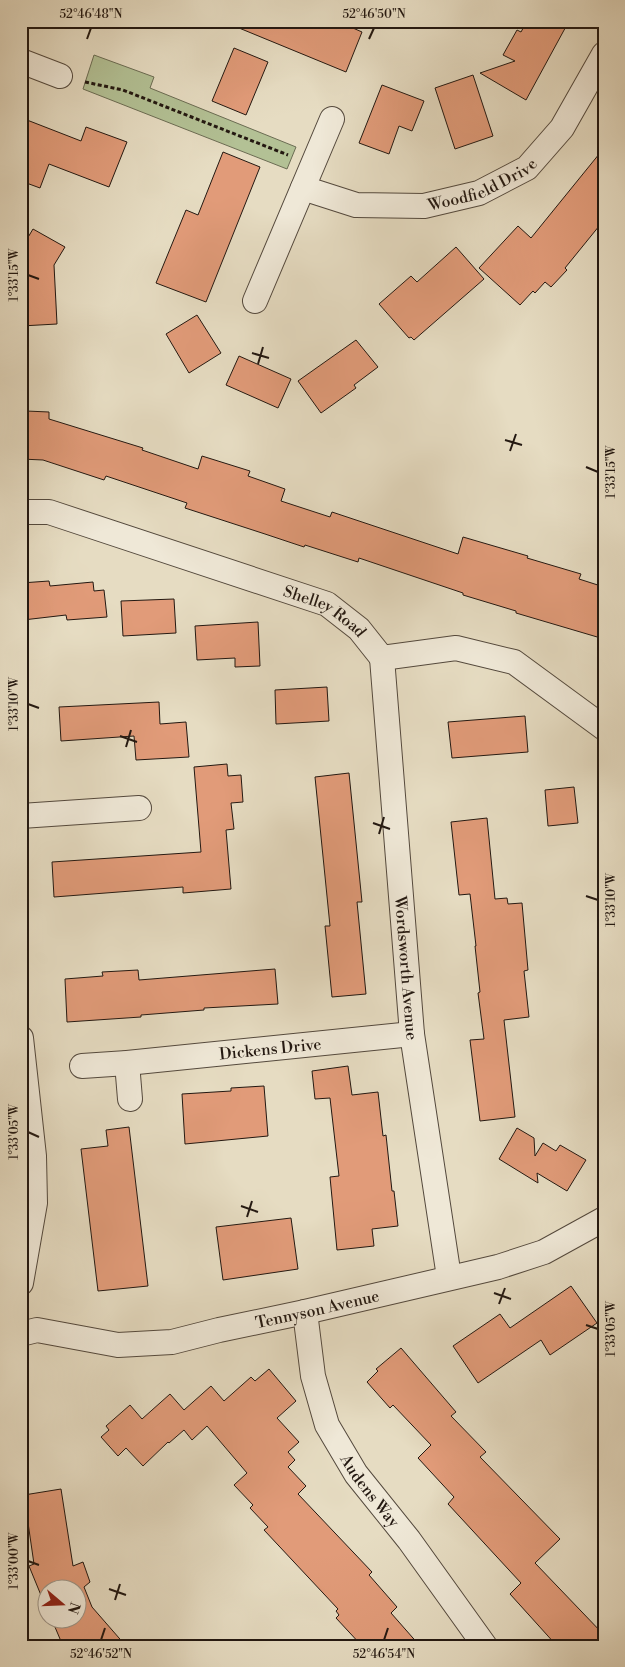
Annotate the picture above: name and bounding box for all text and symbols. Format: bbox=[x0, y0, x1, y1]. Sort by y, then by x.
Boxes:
text: 52°46'48"N bbox=[59, 7, 123, 22]
text: 52°46'50"N bbox=[342, 7, 406, 22]
street label: Woodfield Drive bbox=[425, 155, 542, 216]
text: 1°33'15"W bbox=[7, 247, 22, 301]
text: 1°33'15"W bbox=[604, 444, 619, 498]
street label: Shelley Road bbox=[281, 581, 370, 641]
text: 1°33'10"W bbox=[7, 676, 22, 731]
text: 1°33'10"W bbox=[604, 872, 619, 927]
street label: Wordsworth Avenue bbox=[390, 894, 422, 1042]
street label: Dickens Drive bbox=[218, 1034, 322, 1065]
text: 1°33'05"W bbox=[7, 1103, 22, 1160]
street label: Tennyson Avenue bbox=[254, 1286, 381, 1333]
text: 1°33'05"W bbox=[604, 1300, 619, 1357]
street label: Audens Way bbox=[335, 1450, 404, 1532]
text: 1°33'00"W bbox=[7, 1531, 22, 1590]
north arrow bbox=[38, 1580, 88, 1630]
text: N bbox=[63, 1600, 84, 1616]
text: 52°46'52"N bbox=[70, 1647, 132, 1662]
text: 52°46'54"N bbox=[353, 1647, 415, 1662]

